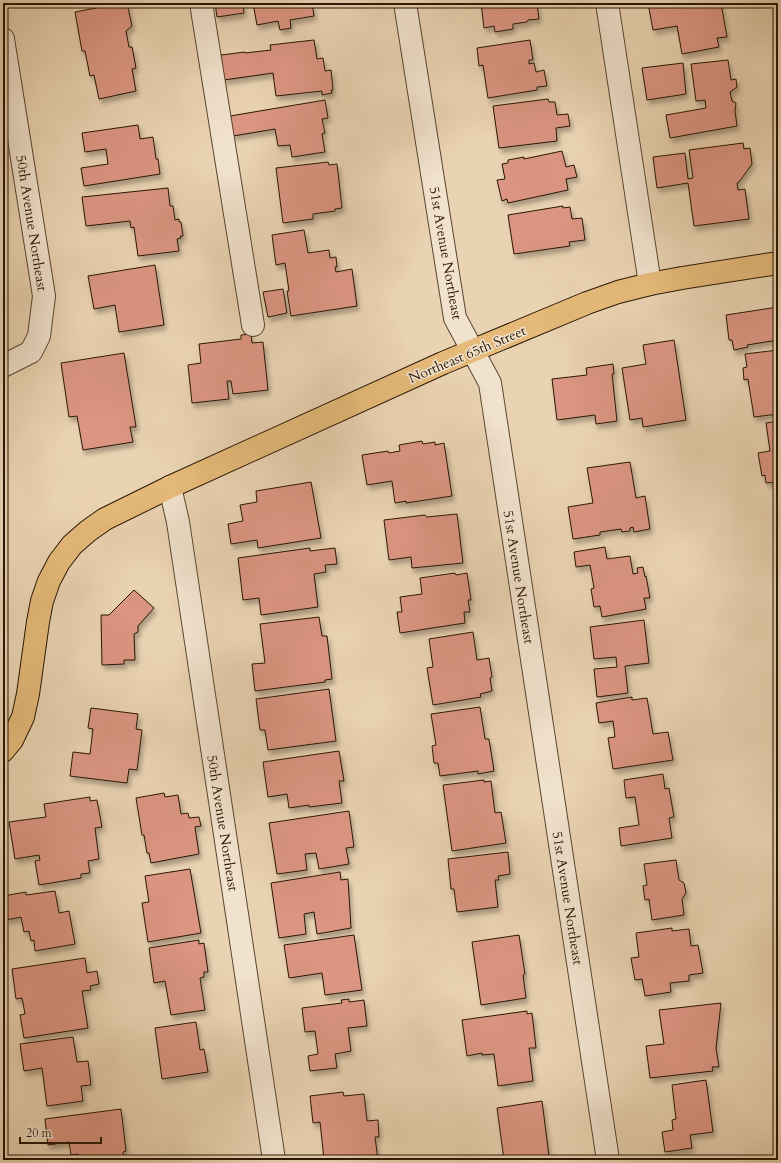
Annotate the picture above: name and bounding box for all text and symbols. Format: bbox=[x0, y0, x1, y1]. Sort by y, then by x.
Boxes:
street label: 50th Avenue Northeast bbox=[11, 154, 52, 293]
street label: 51st Avenue Northeast bbox=[424, 185, 467, 322]
street label: Northeast 65th Street bbox=[406, 321, 529, 388]
street label: 51st Avenue Northeast bbox=[499, 509, 539, 646]
street label: 50th Avenue Northeast bbox=[202, 754, 243, 893]
street label: 51st Avenue Northeast bbox=[548, 830, 588, 967]
scale bar bbox=[20, 1119, 101, 1145]
text: 20 m bbox=[26, 1125, 53, 1141]

